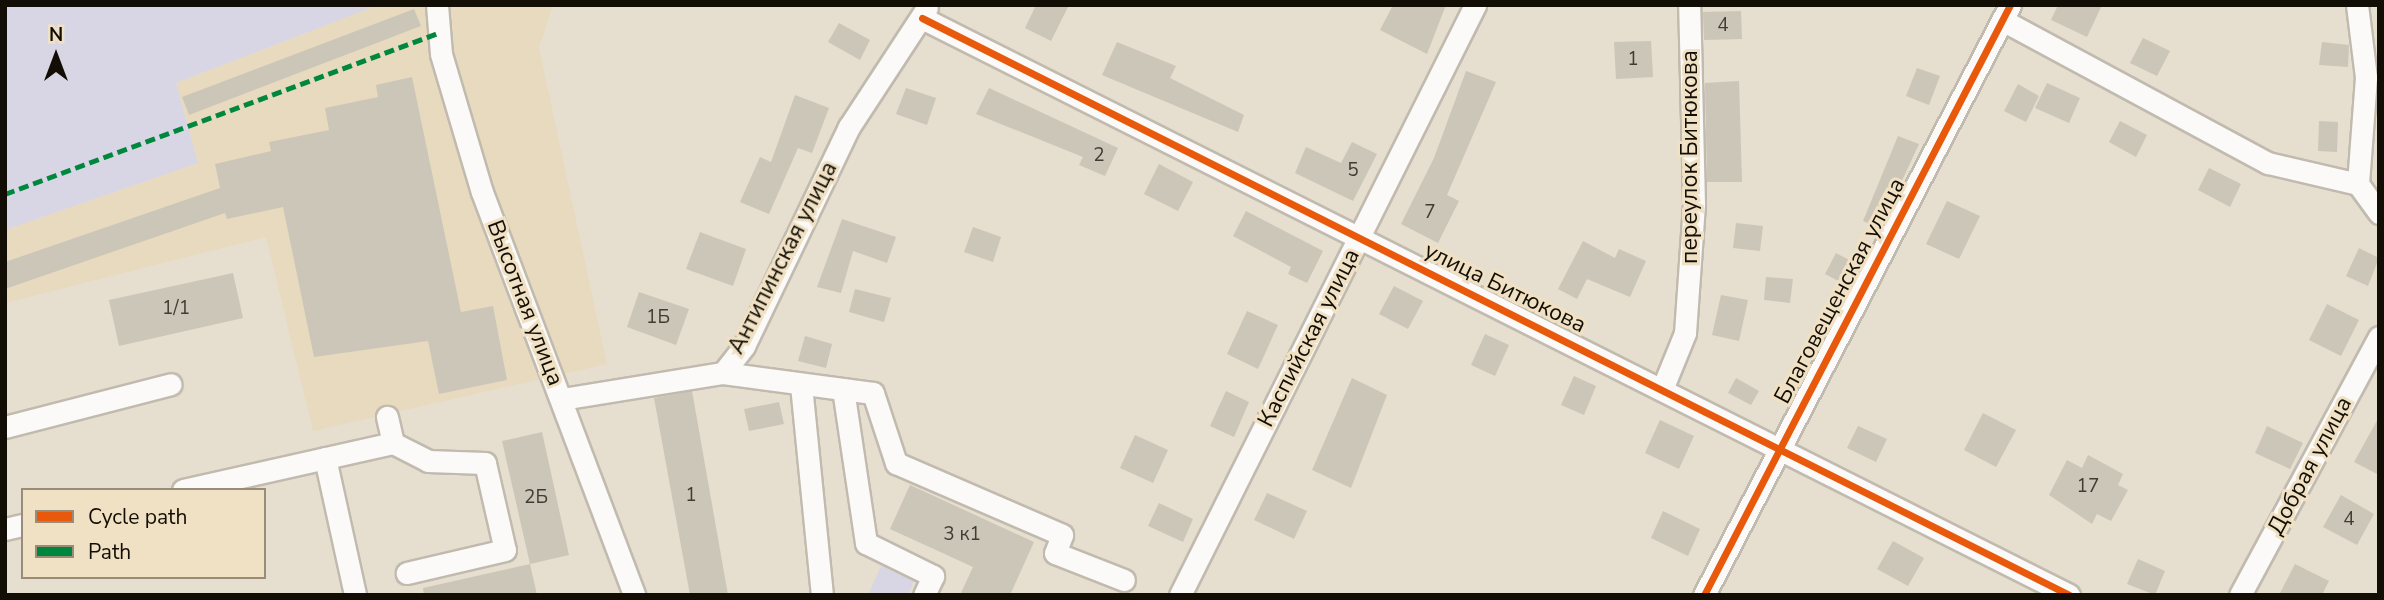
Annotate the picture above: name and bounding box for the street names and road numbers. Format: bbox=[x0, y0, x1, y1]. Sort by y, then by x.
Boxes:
street label: переулок Битюкова bbox=[1676, 50, 1704, 264]
street label: Антипинская улица bbox=[723, 157, 843, 359]
street label: Благовещенская улица bbox=[1769, 173, 1911, 409]
street label: Высотная улица bbox=[481, 216, 569, 390]
street label: улица Битюкова bbox=[1420, 237, 1590, 339]
street label: Каспийская улица bbox=[1252, 244, 1366, 432]
street label: Добрая улица bbox=[2262, 392, 2358, 540]

